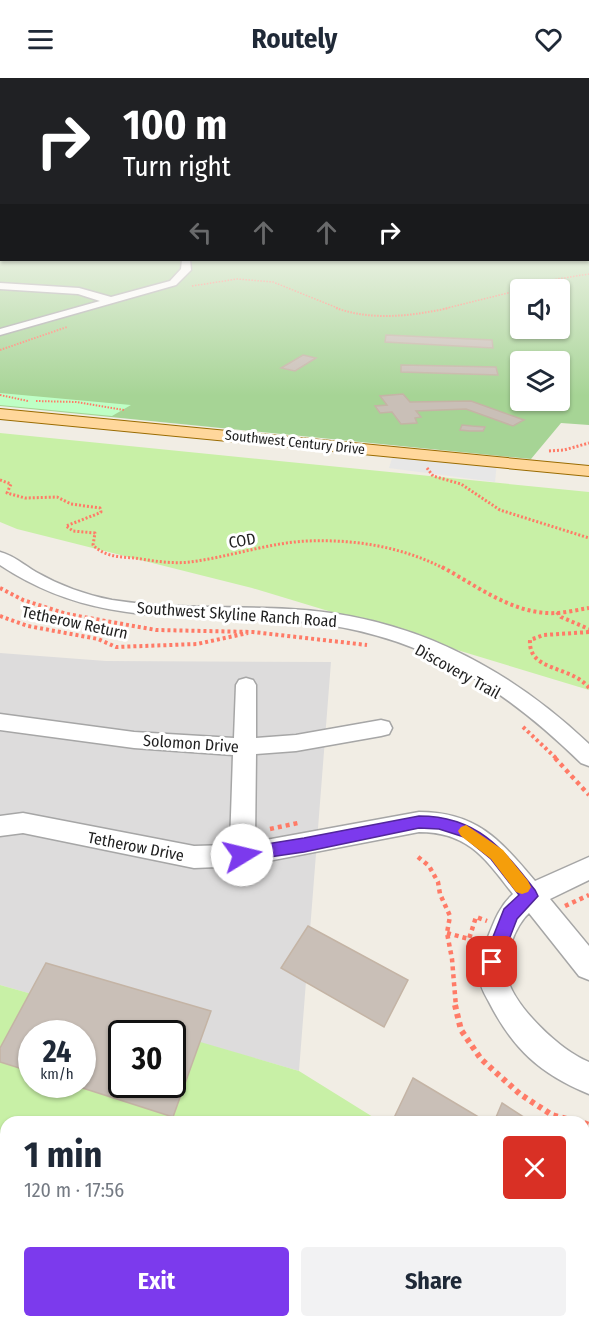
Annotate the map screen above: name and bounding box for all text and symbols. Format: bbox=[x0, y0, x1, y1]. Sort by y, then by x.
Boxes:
icon: menu bbox=[24, 23, 57, 56]
text: Routely bbox=[252, 23, 337, 55]
icon: heart bbox=[532, 23, 565, 56]
text: 100 m bbox=[123, 100, 227, 150]
icon: right bbox=[24, 102, 102, 180]
text: Turn right bbox=[123, 151, 231, 183]
icon: left bbox=[184, 216, 217, 249]
icon: ahead bbox=[247, 216, 280, 249]
icon: ahead bbox=[310, 216, 343, 249]
icon: right bbox=[373, 216, 406, 249]
map controls bbox=[510, 279, 570, 411]
button: sound bbox=[510, 279, 570, 339]
button: layers bbox=[510, 351, 570, 411]
street label: Southwest Century Drive bbox=[224, 427, 366, 458]
street label: COD bbox=[227, 529, 257, 552]
street label: Southwest Skyline Ranch Road bbox=[136, 598, 338, 631]
street label: Tetherow Return bbox=[20, 602, 130, 643]
street label: Discovery Trail bbox=[412, 640, 504, 703]
street label: Solomon Drive bbox=[143, 731, 239, 756]
position arrow bbox=[210, 823, 274, 887]
street label: Tetherow Drive bbox=[86, 828, 186, 865]
pin bbox=[466, 936, 517, 987]
icon: arrive bbox=[475, 945, 508, 978]
speed limit sign: 30 bbox=[108, 1020, 186, 1098]
text: 24 bbox=[43, 1034, 71, 1070]
text: km/h bbox=[40, 1065, 74, 1083]
text: 1 min bbox=[24, 1133, 102, 1177]
button: close bbox=[503, 1136, 566, 1199]
text: 120 m · 17:56 bbox=[24, 1178, 124, 1202]
button: Exit bbox=[24, 1247, 289, 1316]
button: Share bbox=[301, 1247, 566, 1316]

